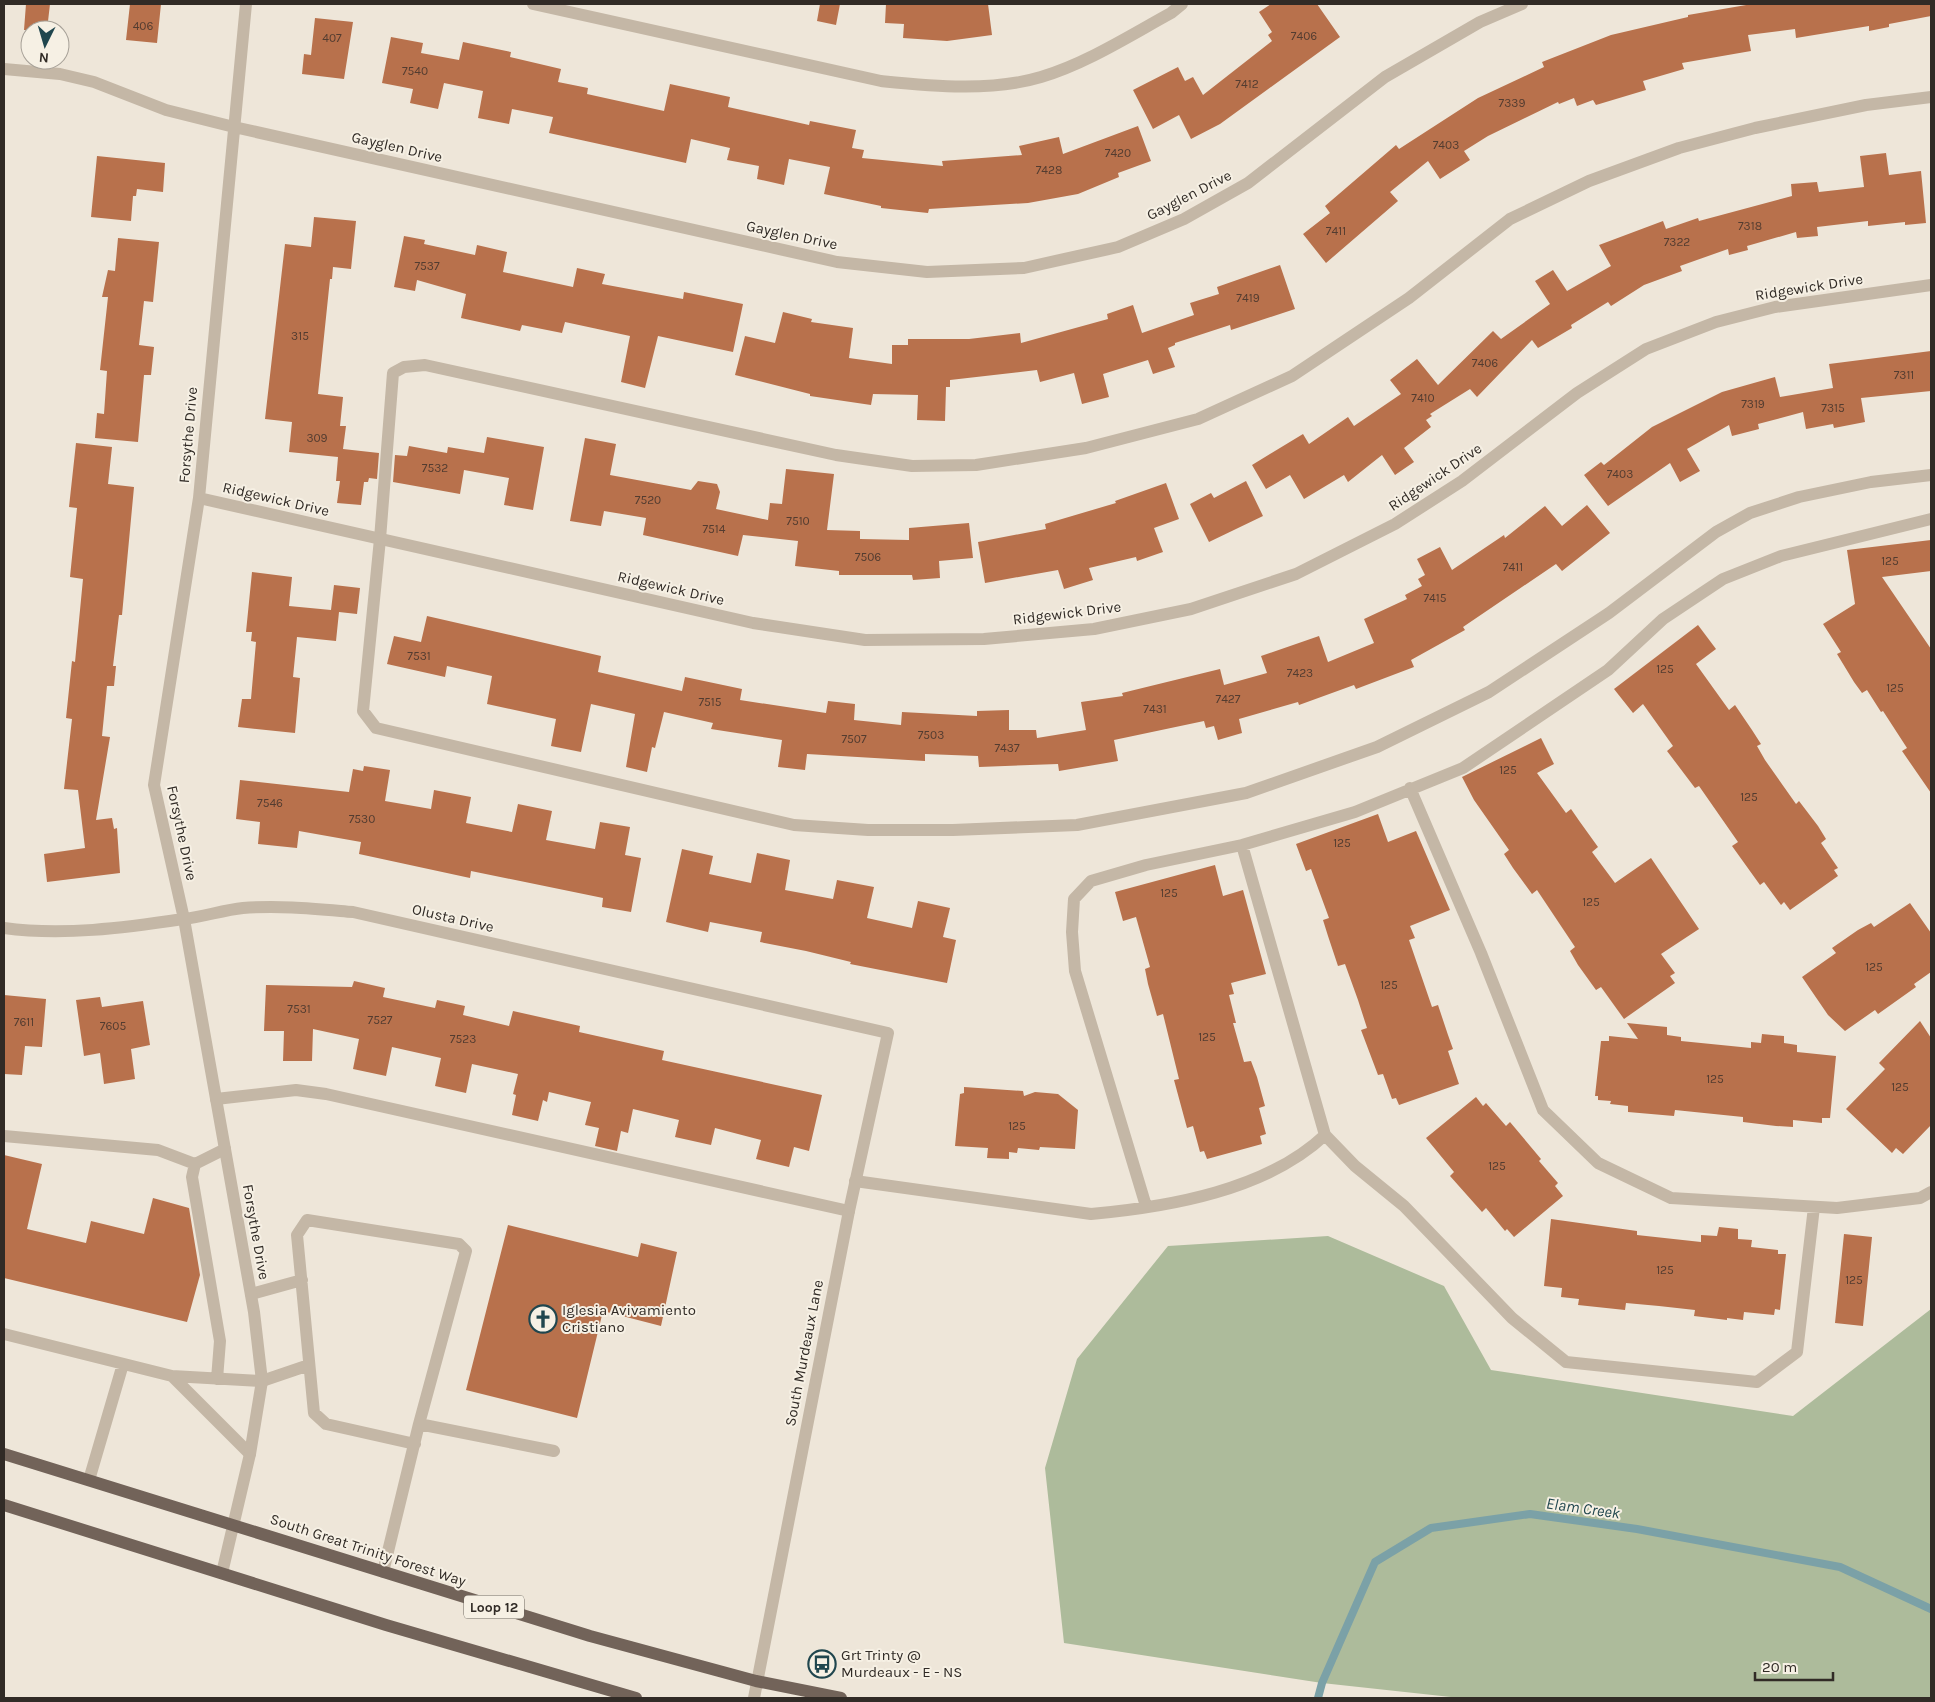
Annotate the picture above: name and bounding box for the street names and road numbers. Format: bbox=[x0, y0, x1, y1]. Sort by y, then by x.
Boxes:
street label: Gayglen Drive bbox=[350, 128, 444, 166]
street label: Gayglen Drive bbox=[1144, 166, 1234, 224]
street label: Gayglen Drive bbox=[745, 217, 839, 253]
street label: Ridgewick Drive bbox=[1754, 270, 1864, 304]
street label: Forsythe Drive bbox=[175, 386, 201, 484]
street label: Ridgewick Drive bbox=[1385, 439, 1485, 515]
street label: Ridgewick Drive bbox=[221, 478, 331, 520]
street label: Ridgewick Drive bbox=[616, 567, 726, 609]
street label: Ridgewick Drive bbox=[1012, 597, 1122, 629]
street label: Forsythe Drive bbox=[163, 784, 201, 882]
street label: Olusta Drive bbox=[410, 900, 496, 936]
street label: Forsythe Drive bbox=[239, 1183, 273, 1281]
street label: South Murdeaux Lane bbox=[781, 1278, 827, 1428]
street label: South Great Trinity Forest Way bbox=[268, 1510, 468, 1590]
road number: Loop 12 bbox=[464, 1595, 524, 1618]

